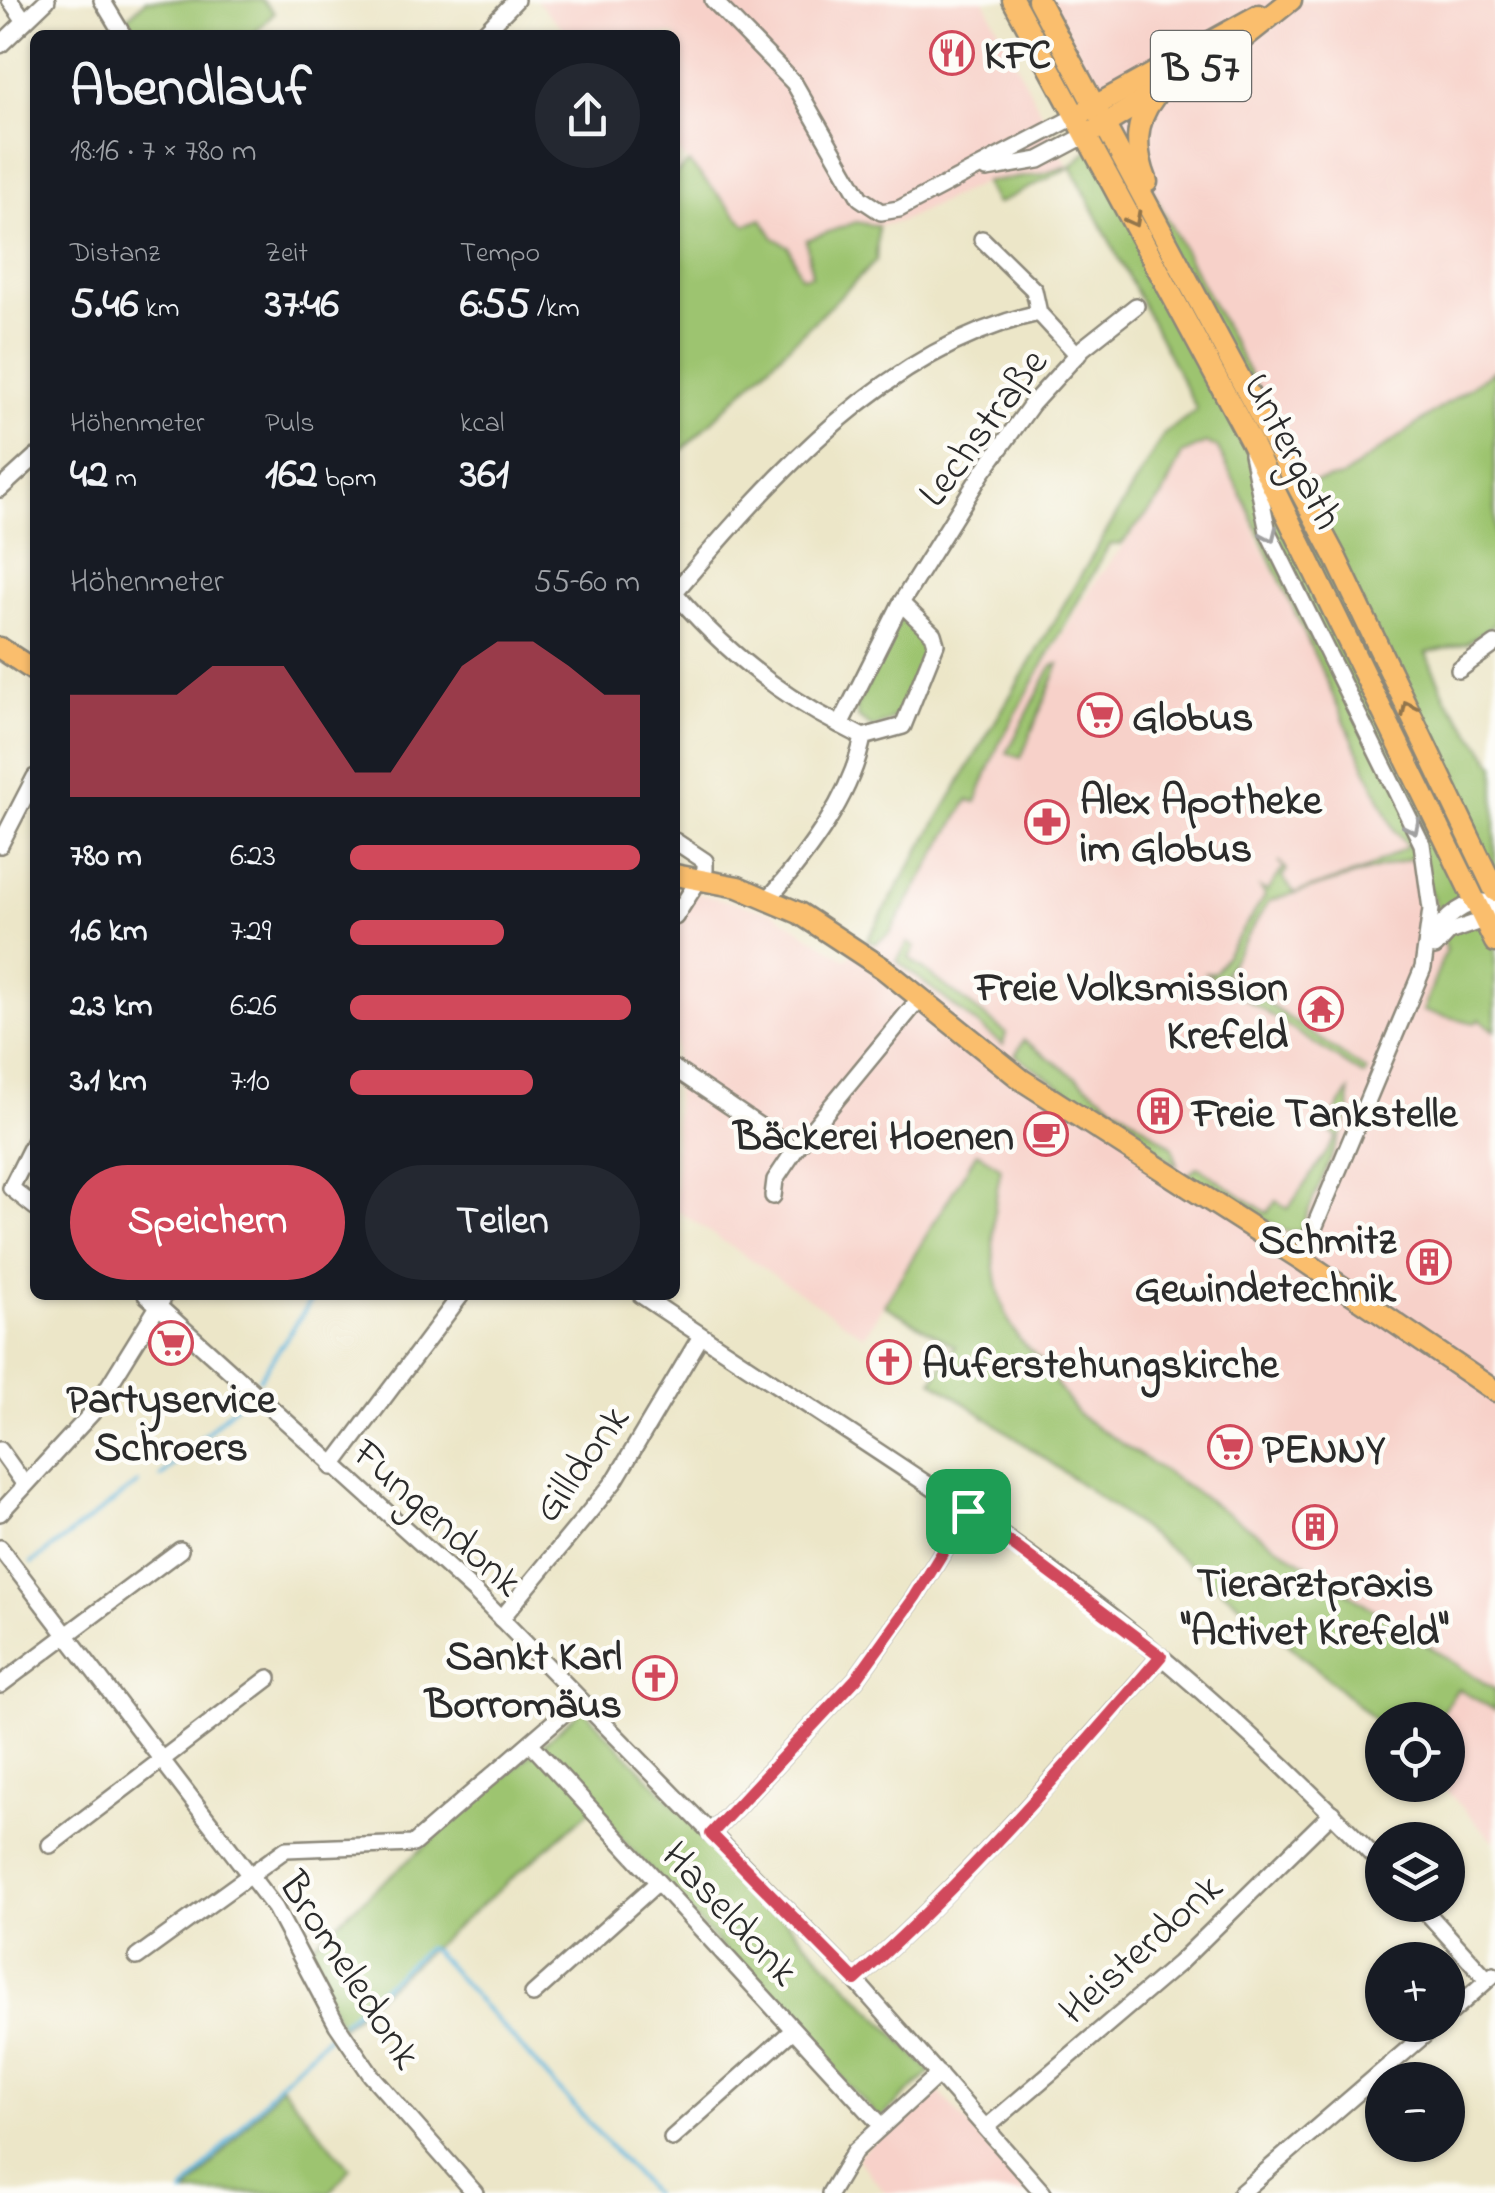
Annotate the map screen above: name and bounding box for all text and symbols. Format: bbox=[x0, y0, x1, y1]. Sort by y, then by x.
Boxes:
place label: KFC bbox=[984, 27, 1051, 88]
restaurant icon: KFC bbox=[929, 30, 975, 76]
road number: B 57 bbox=[1151, 31, 1251, 101]
text: Abendlauf bbox=[70, 51, 311, 131]
button: share bbox=[535, 63, 640, 168]
text: 18:16 · 7 × 780 m bbox=[70, 129, 257, 176]
one-way arrow bbox=[1121, 210, 1141, 228]
text: Distanz bbox=[70, 234, 160, 275]
text: Zeit bbox=[265, 234, 308, 275]
text: Tempo bbox=[460, 234, 540, 275]
text: 5.46 bbox=[70, 275, 138, 336]
text: 37:46 bbox=[265, 275, 339, 336]
text: 6:55 bbox=[460, 275, 530, 336]
text: km bbox=[138, 289, 179, 330]
text: /km bbox=[530, 289, 580, 330]
street label: Lechstraße bbox=[905, 336, 1065, 521]
street label: Untergath bbox=[1225, 363, 1356, 541]
text: Höhenmeter bbox=[70, 404, 205, 445]
text: Puls bbox=[265, 404, 314, 445]
text: kcal bbox=[460, 404, 505, 445]
text: 42 bbox=[70, 445, 108, 506]
text: 162 bbox=[265, 445, 318, 506]
text: 361 bbox=[460, 445, 509, 506]
text: m bbox=[108, 459, 137, 500]
text: bpm bbox=[318, 459, 376, 500]
one-way arrow bbox=[1258, 525, 1278, 543]
text: Höhenmeter bbox=[70, 560, 224, 607]
text: 55–60 m bbox=[533, 560, 640, 607]
place label: Globus bbox=[1132, 689, 1253, 750]
supermarket icon: Globus bbox=[1077, 692, 1123, 738]
one-way arrow bbox=[1401, 701, 1420, 719]
place label: Alex Apotheke im Globus bbox=[1080, 772, 1323, 881]
pharmacy icon: Alex Apotheke im Globus bbox=[1024, 799, 1070, 845]
one-way arrow bbox=[1401, 817, 1421, 835]
text: 780 m bbox=[70, 834, 142, 881]
text: 6:23 bbox=[230, 834, 276, 881]
text: 1.6 km bbox=[70, 909, 148, 956]
text: 7:29 bbox=[230, 909, 271, 956]
place label: Freie Volksmission Krefeld bbox=[973, 959, 1288, 1068]
text: 2.3 km bbox=[70, 984, 153, 1031]
text: 6:26 bbox=[230, 984, 277, 1031]
temple icon: Freie Volksmission Krefeld bbox=[1298, 986, 1344, 1032]
text: 3.1 km bbox=[70, 1059, 147, 1106]
text: 7:10 bbox=[230, 1059, 270, 1106]
place label: Freie Tankstelle bbox=[1190, 1085, 1459, 1146]
building icon: Freie Tankstelle bbox=[1137, 1088, 1183, 1134]
place label: Bäckerei Hoenen bbox=[731, 1108, 1014, 1169]
cafe icon: Bäckerei Hoenen bbox=[1023, 1111, 1069, 1157]
button: Speichern bbox=[70, 1165, 345, 1280]
button: Teilen bbox=[365, 1165, 640, 1280]
place label: Schmitz Gewindetechnik bbox=[1134, 1212, 1398, 1321]
building icon: Schmitz Gewindetechnik bbox=[1406, 1239, 1452, 1285]
supermarket icon: Partyservice Schroers bbox=[148, 1320, 194, 1366]
place label: Auferstehungskirche bbox=[922, 1336, 1280, 1398]
church icon: Auferstehungskirche bbox=[866, 1339, 912, 1385]
place label: Partyservice Schroers bbox=[66, 1371, 277, 1480]
street label: Gilldonk bbox=[519, 1393, 647, 1536]
place label: PENNY bbox=[1262, 1421, 1386, 1482]
supermarket icon: PENNY bbox=[1207, 1424, 1253, 1470]
street label: Fungendonk bbox=[336, 1425, 536, 1613]
pin bbox=[926, 1469, 1011, 1554]
icon: arrive bbox=[941, 1484, 996, 1539]
building icon: Tierarztpraxis "Activet Krefeld" bbox=[1292, 1504, 1338, 1550]
place label: Tierarztpraxis "Activet Krefeld" bbox=[1180, 1555, 1449, 1664]
place label: Sankt Karl Borromäus bbox=[423, 1628, 622, 1737]
church icon: Sankt Karl Borromäus bbox=[632, 1655, 678, 1701]
map controls bbox=[1365, 1702, 1465, 2162]
button: locate bbox=[1365, 1702, 1465, 1802]
button: layers bbox=[1365, 1822, 1465, 1922]
street label: Haseldonk bbox=[645, 1829, 812, 2002]
street label: Heisterdonk bbox=[1046, 1859, 1238, 2041]
street label: Bromeledonk bbox=[261, 1860, 435, 2083]
button: + bbox=[1365, 1942, 1465, 2042]
button: − bbox=[1365, 2062, 1465, 2162]

